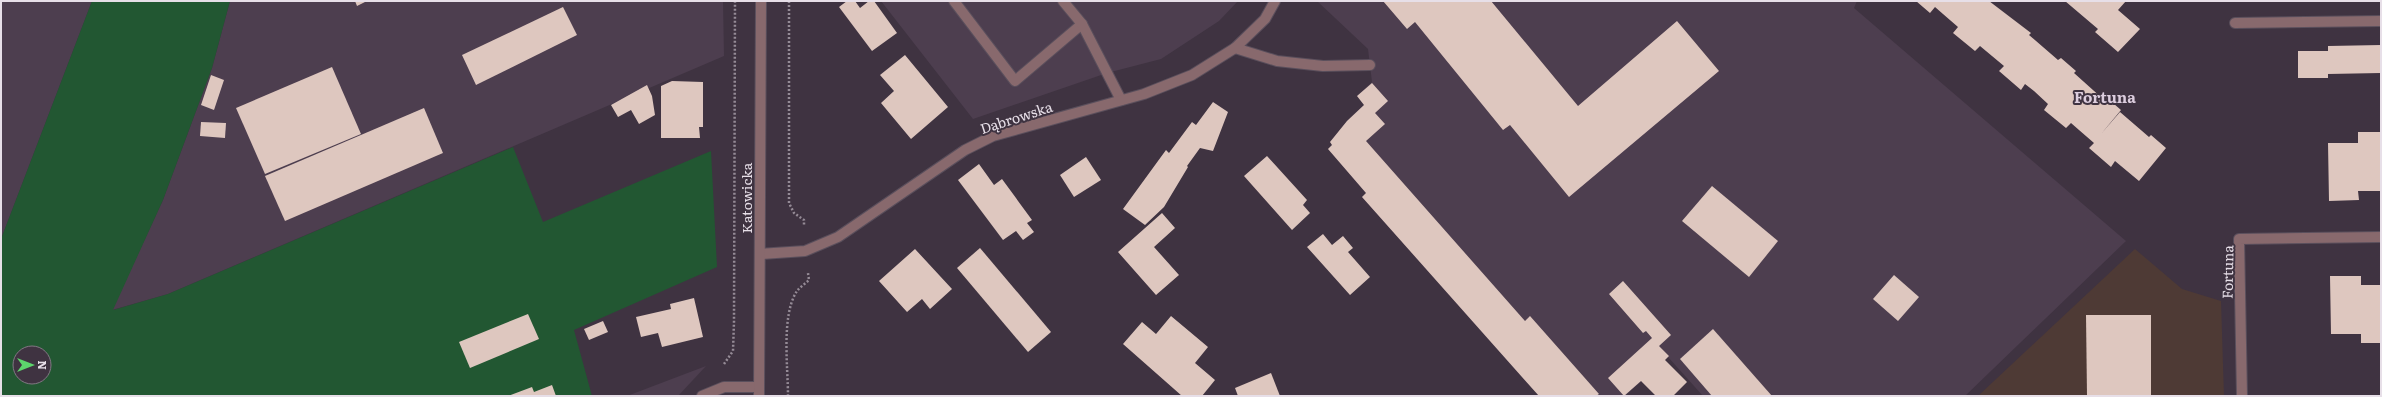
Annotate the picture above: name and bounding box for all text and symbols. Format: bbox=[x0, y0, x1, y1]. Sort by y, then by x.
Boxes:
district label: Fortuna bbox=[2074, 85, 2136, 108]
street label: Dąbrowska bbox=[977, 96, 1055, 138]
street label: Katowicka bbox=[736, 162, 756, 233]
street label: Fortuna bbox=[2217, 244, 2237, 299]
north arrow bbox=[12, 345, 52, 385]
text: N bbox=[35, 360, 51, 370]

